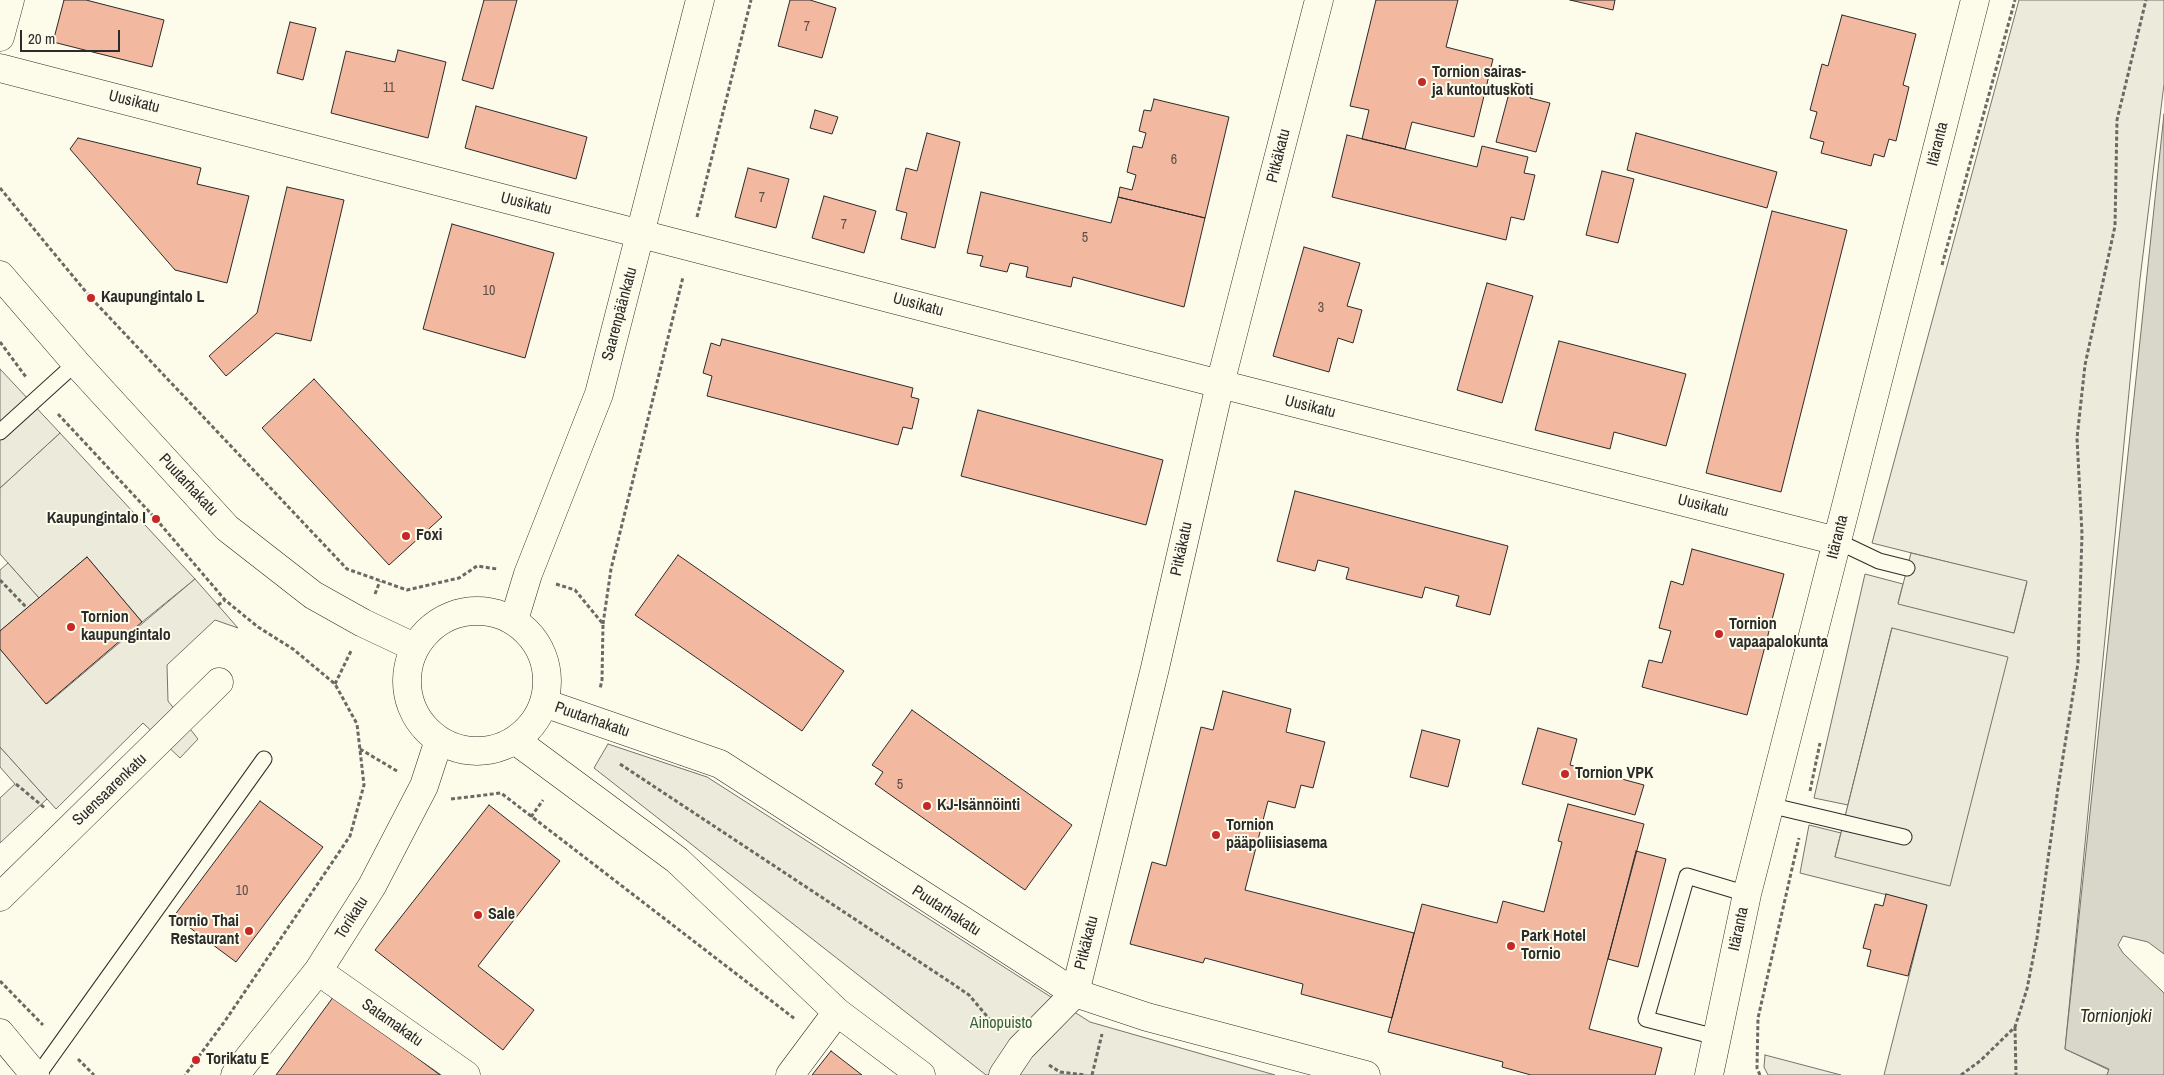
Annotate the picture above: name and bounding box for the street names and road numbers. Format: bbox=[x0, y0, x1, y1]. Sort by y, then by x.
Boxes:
street label: Uusikatu bbox=[107, 86, 161, 118]
street label: Itäranta bbox=[1923, 120, 1953, 168]
street label: Pitkäkatu bbox=[1263, 127, 1295, 185]
street label: Uusikatu bbox=[499, 188, 553, 220]
street label: Saarenpäänkatu bbox=[598, 265, 642, 363]
street label: Uusikatu bbox=[891, 289, 945, 321]
street label: Uusikatu bbox=[1283, 391, 1337, 423]
street label: Puutarhakatu bbox=[154, 450, 222, 520]
street label: Uusikatu bbox=[1676, 490, 1730, 522]
street label: Itäranta bbox=[1823, 513, 1853, 561]
street label: Pitkäkatu bbox=[1167, 520, 1197, 578]
street label: Puutarhakatu bbox=[552, 698, 632, 742]
street label: Suensaarenkatu bbox=[69, 750, 151, 830]
street label: Puutarhakatu bbox=[908, 882, 984, 940]
street label: Torikatu bbox=[331, 893, 373, 943]
street label: Itäranta bbox=[1725, 905, 1753, 953]
street label: Pitkäkatu bbox=[1071, 914, 1103, 972]
street label: Satamakatu bbox=[358, 995, 426, 1051]

